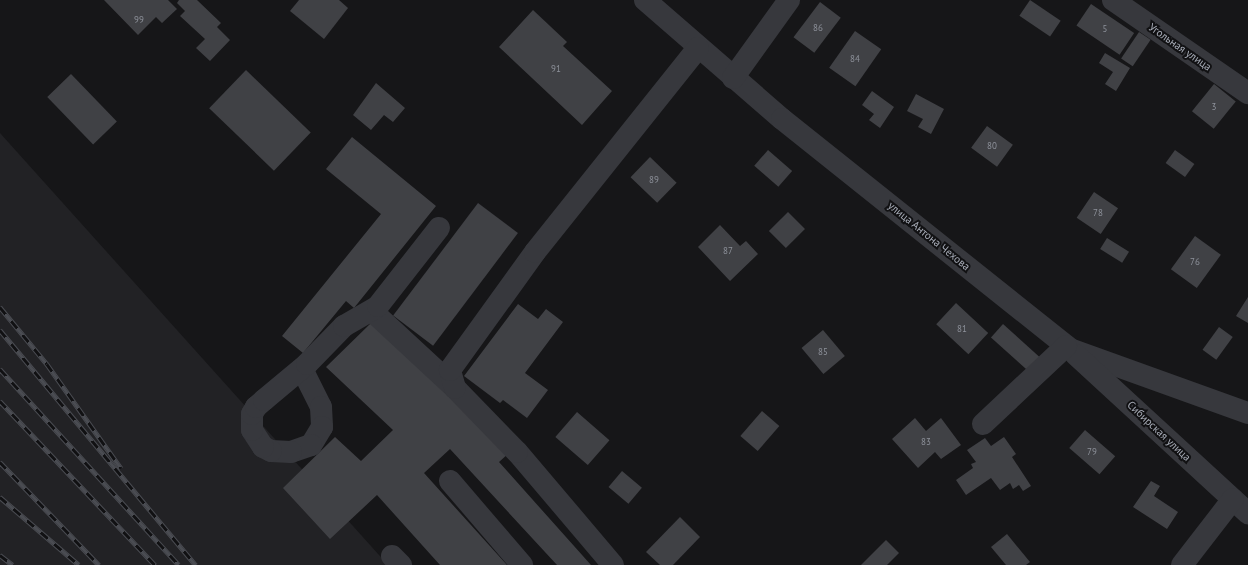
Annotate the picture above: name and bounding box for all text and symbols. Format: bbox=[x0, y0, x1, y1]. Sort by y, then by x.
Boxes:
house number: 99 bbox=[134, 15, 144, 25]
street label: Угольная улица bbox=[1146, 21, 1214, 73]
house number: 86 bbox=[813, 23, 823, 33]
house number: 5 bbox=[1103, 24, 1107, 34]
house number: 84 bbox=[850, 54, 860, 64]
house number: 91 bbox=[551, 64, 561, 74]
house number: 3 bbox=[1212, 102, 1216, 112]
house number: 80 bbox=[987, 141, 997, 151]
house number: 89 bbox=[649, 175, 659, 185]
street label: улица Антона Чехова bbox=[885, 199, 973, 273]
house number: 78 bbox=[1093, 208, 1103, 218]
house number: 87 bbox=[723, 246, 733, 256]
house number: 76 bbox=[1190, 257, 1200, 267]
house number: 81 bbox=[957, 324, 967, 334]
house number: 85 bbox=[818, 347, 828, 357]
street label: Сибирская улица bbox=[1125, 398, 1193, 464]
house number: 83 bbox=[921, 437, 931, 447]
house number: 79 bbox=[1087, 447, 1097, 457]

